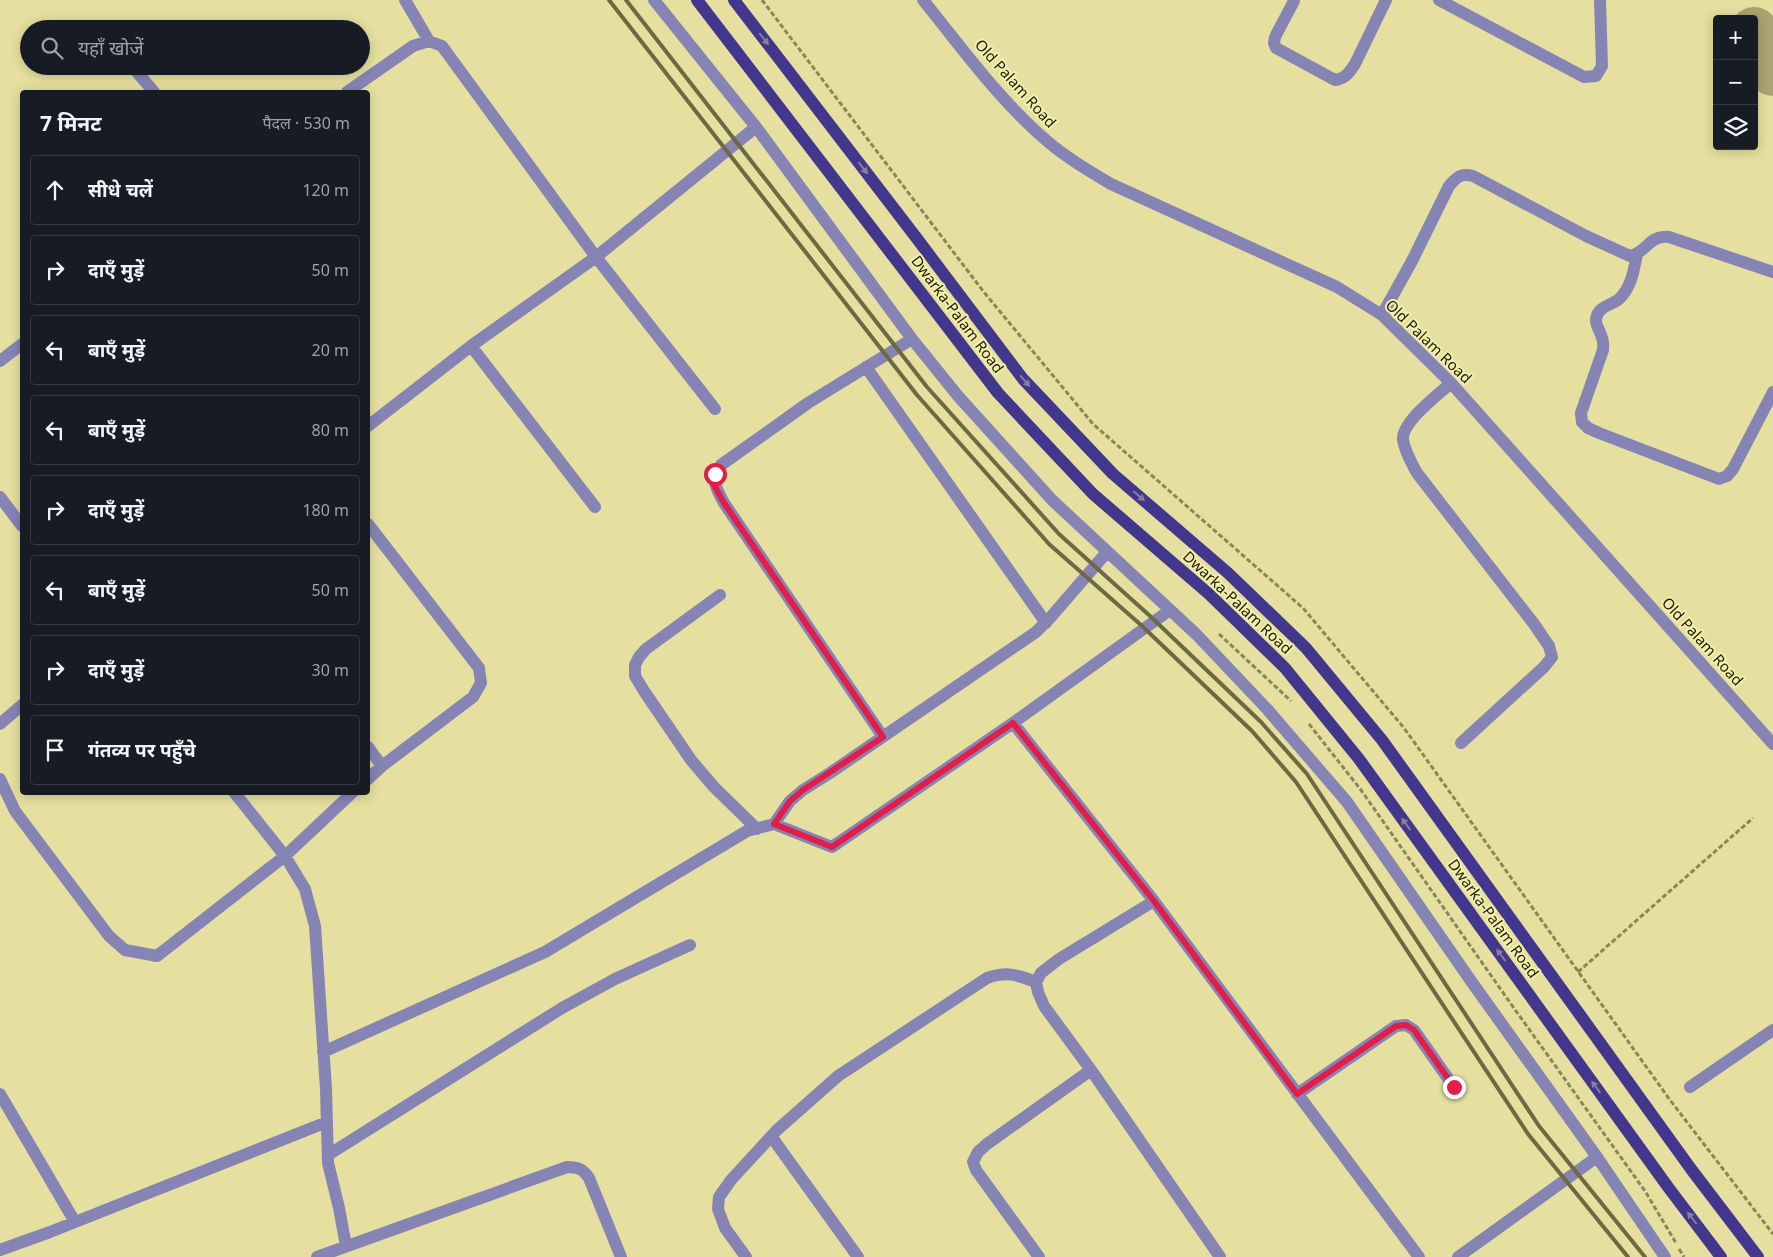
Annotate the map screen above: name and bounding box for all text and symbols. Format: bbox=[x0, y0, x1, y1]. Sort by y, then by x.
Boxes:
map controls bbox=[1713, 15, 1758, 150]
button: + bbox=[1713, 15, 1758, 60]
search box bbox=[20, 20, 370, 75]
one-way arrow bbox=[759, 32, 769, 46]
icon: search bbox=[38, 34, 66, 62]
text: यहाँ खोजें bbox=[78, 35, 144, 61]
street label: Old Palam Road bbox=[971, 35, 1061, 131]
button: − bbox=[1713, 60, 1758, 105]
button: layers bbox=[1713, 105, 1758, 150]
text: 7 मिनट bbox=[40, 109, 102, 137]
text: पैदल · 530 m bbox=[262, 112, 350, 134]
one-way arrow bbox=[858, 161, 868, 174]
icon: ahead bbox=[41, 176, 69, 204]
text: सीधे चलें bbox=[88, 177, 153, 203]
text: 120 m bbox=[302, 179, 349, 201]
street label: Dwarka-Palam Road bbox=[907, 251, 1009, 377]
icon: right bbox=[41, 256, 69, 284]
text: दाएँ मुड़ें bbox=[88, 257, 144, 283]
text: 50 m bbox=[312, 259, 349, 281]
street label: Old Palam Road bbox=[1382, 295, 1476, 387]
icon: left bbox=[41, 336, 69, 364]
text: बाएँ मुड़ें bbox=[88, 337, 145, 363]
text: 20 m bbox=[312, 339, 349, 361]
one-way arrow bbox=[1019, 374, 1031, 386]
icon: left bbox=[41, 416, 69, 444]
text: बाएँ मुड़ें bbox=[88, 417, 145, 443]
text: 80 m bbox=[312, 419, 349, 441]
route start bbox=[704, 463, 727, 486]
one-way arrow bbox=[1132, 490, 1144, 502]
icon: right bbox=[41, 496, 69, 524]
text: दाएँ मुड़ें bbox=[88, 497, 144, 523]
text: 180 m bbox=[302, 499, 349, 521]
street label: Dwarka-Palam Road bbox=[1179, 546, 1297, 658]
icon: left bbox=[41, 576, 69, 604]
text: बाएँ मुड़ें bbox=[88, 577, 145, 603]
text: 50 m bbox=[312, 579, 349, 601]
street label: Old Palam Road bbox=[1658, 593, 1748, 689]
icon: right bbox=[41, 656, 69, 684]
text: दाएँ मुड़ें bbox=[88, 657, 144, 683]
text: 30 m bbox=[312, 659, 349, 681]
icon: arrive bbox=[41, 736, 69, 764]
text: गंतव्य पर पहुँचे bbox=[88, 737, 196, 763]
one-way arrow bbox=[1401, 817, 1411, 830]
street label: Dwarka-Palam Road bbox=[1444, 855, 1544, 981]
one-way arrow bbox=[1496, 948, 1506, 962]
route end bbox=[1443, 1076, 1466, 1099]
one-way arrow bbox=[1591, 1080, 1601, 1094]
one-way arrow bbox=[1687, 1211, 1697, 1225]

